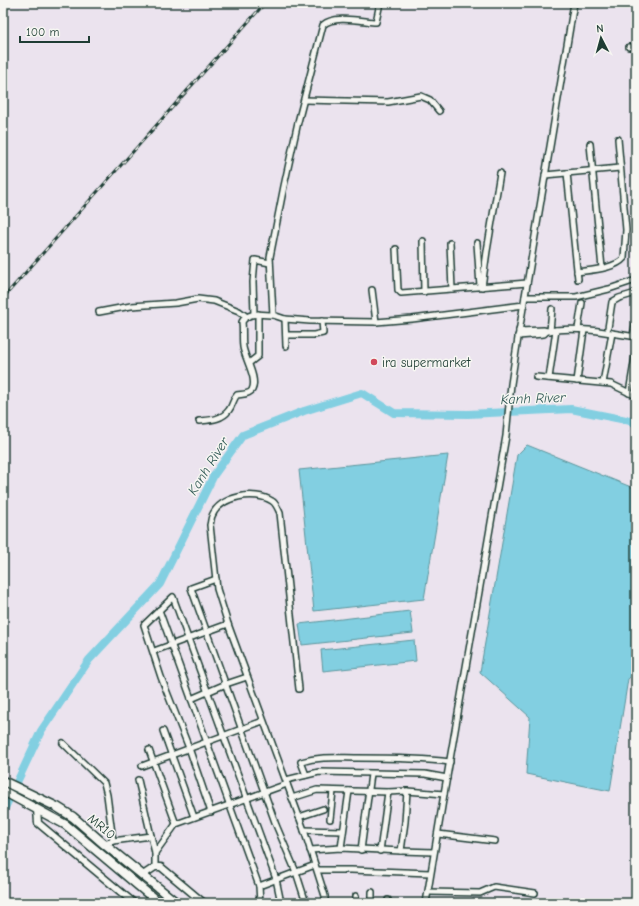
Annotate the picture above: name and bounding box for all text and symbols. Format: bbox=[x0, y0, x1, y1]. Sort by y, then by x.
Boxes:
scale bar bbox=[20, 18, 89, 44]
north arrow bbox=[581, 18, 621, 58]
text: N bbox=[596, 22, 604, 35]
text: 100 m bbox=[26, 25, 59, 39]
place label: ira supermarket bbox=[382, 355, 472, 370]
marker: ira supermarket bbox=[369, 357, 379, 367]
water label: Kanh River bbox=[500, 389, 567, 408]
water label: Kanh River bbox=[184, 433, 234, 498]
street label: MR10 bbox=[85, 810, 119, 842]

